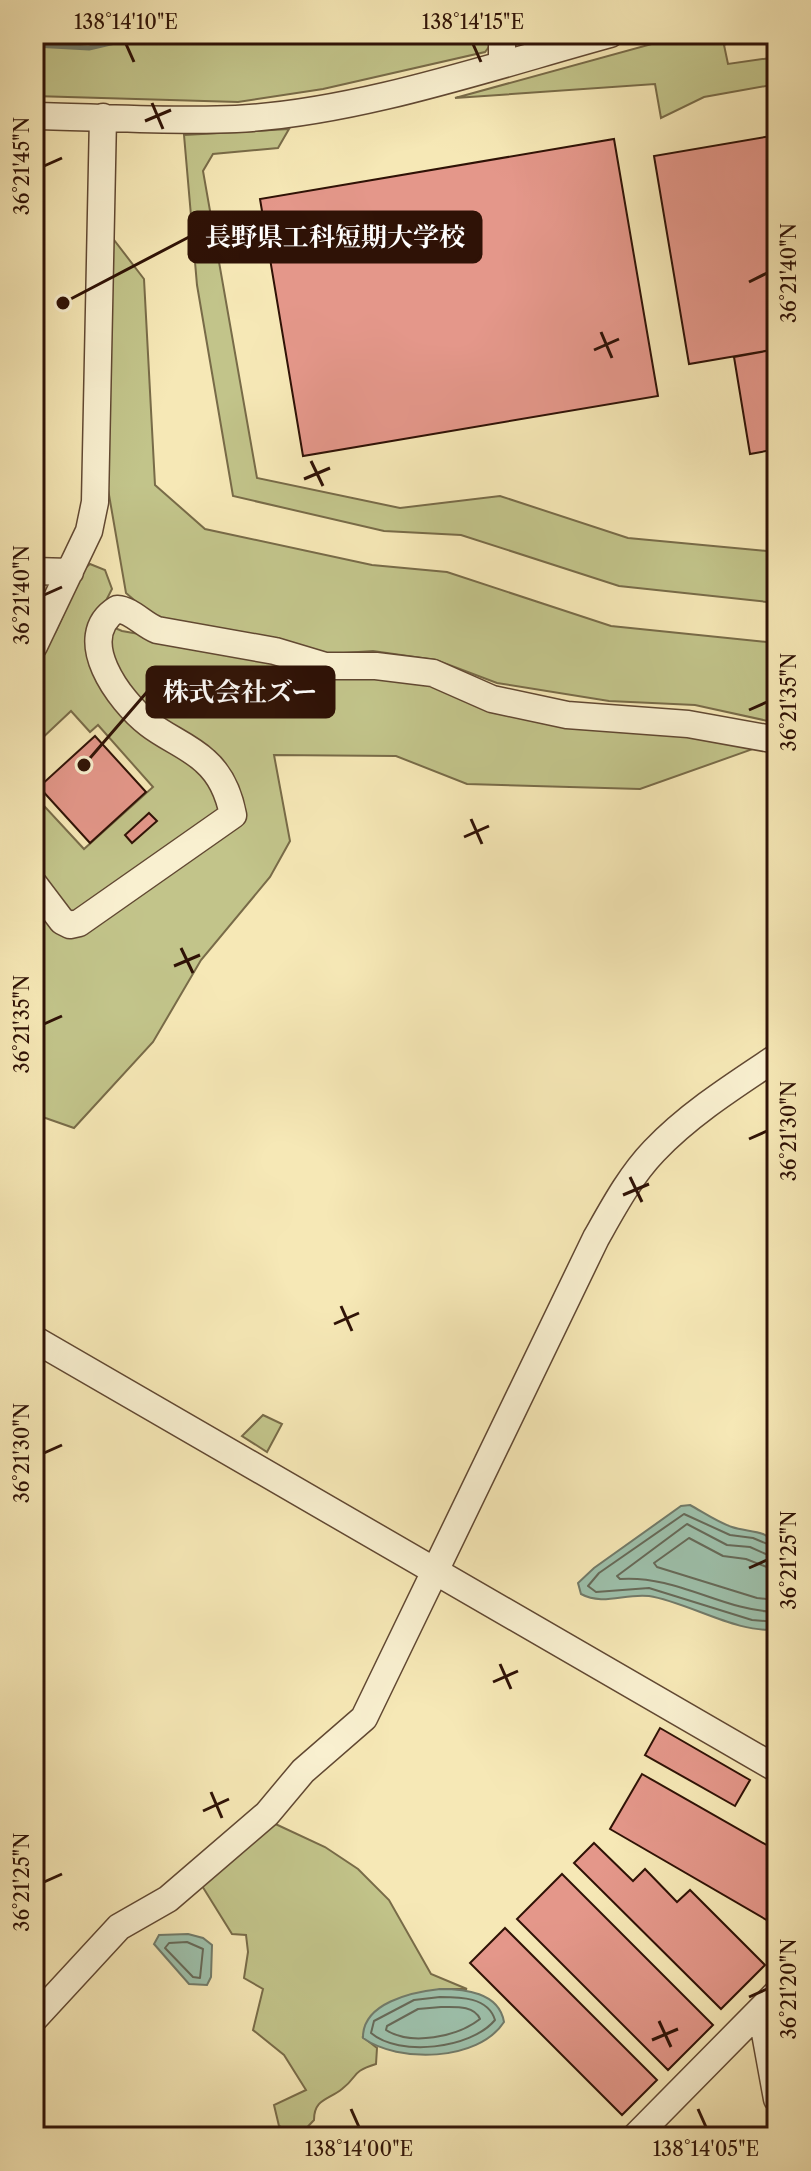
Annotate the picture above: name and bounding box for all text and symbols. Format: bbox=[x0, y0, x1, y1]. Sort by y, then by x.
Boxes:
text: 138°14'10"E bbox=[74, 10, 178, 34]
text: 138°14'15"E bbox=[422, 10, 524, 34]
text: 36°21'45"N bbox=[10, 117, 34, 215]
callout: 長野県工科短期大学校 bbox=[189, 212, 481, 262]
text: 長野県工科短期大学校 bbox=[205, 221, 465, 253]
text: 36°21'40"N bbox=[777, 223, 801, 323]
text: 36°21'40"N bbox=[10, 545, 34, 645]
text: 36°21'35"N bbox=[777, 653, 801, 751]
callout: 株式会社ズー bbox=[147, 667, 334, 717]
text: 株式会社ズー bbox=[163, 676, 317, 708]
text: 36°21'35"N bbox=[10, 975, 34, 1073]
text: 36°21'30"N bbox=[777, 1081, 801, 1181]
text: 36°21'30"N bbox=[10, 1403, 34, 1503]
text: 36°21'25"N bbox=[777, 1510, 801, 1610]
text: 36°21'25"N bbox=[10, 1832, 34, 1932]
text: 36°21'20"N bbox=[777, 1938, 801, 2040]
text: 138°14'00"E bbox=[305, 2137, 413, 2161]
text: 138°14'05"E bbox=[653, 2137, 759, 2161]

